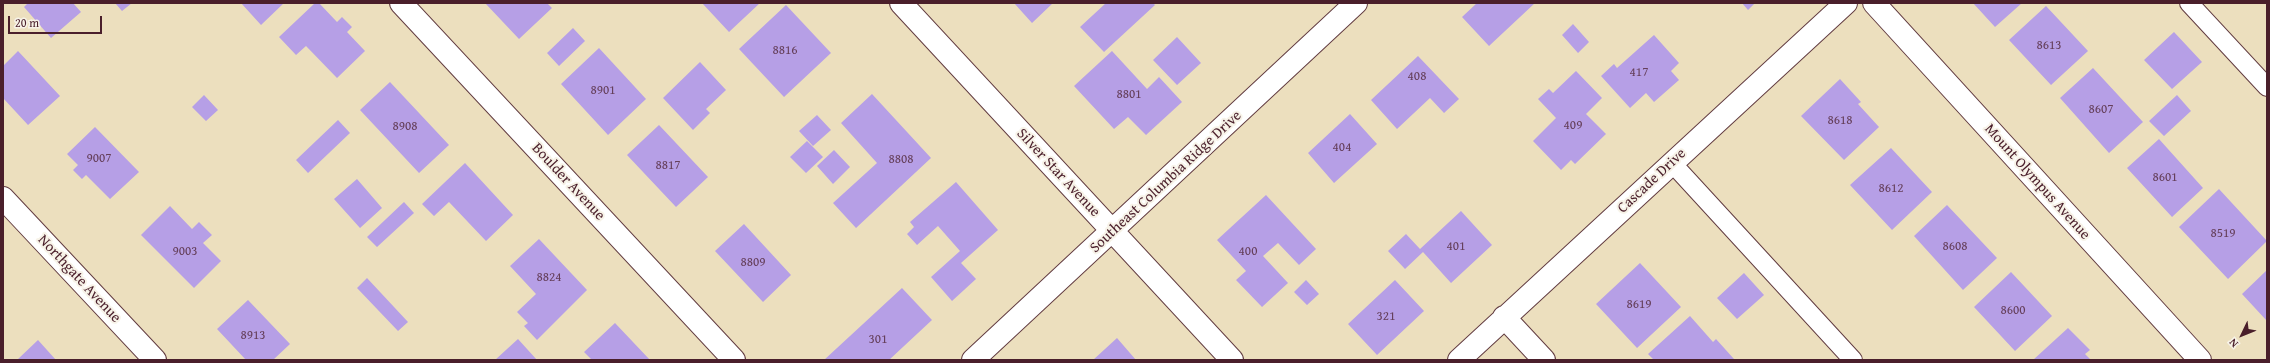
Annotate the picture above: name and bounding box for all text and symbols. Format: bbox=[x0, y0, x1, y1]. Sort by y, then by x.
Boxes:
scale bar bbox=[10, 8, 104, 34]
text: 20 m bbox=[15, 14, 39, 31]
house number: 8613 bbox=[2036, 38, 2062, 54]
house number: 8816 bbox=[772, 43, 798, 59]
house number: 417 bbox=[1630, 65, 1648, 81]
house number: 408 bbox=[1408, 69, 1426, 85]
house number: 8901 bbox=[590, 83, 616, 99]
house number: 8801 bbox=[1116, 87, 1142, 103]
house number: 8607 bbox=[2088, 102, 2114, 118]
street label: Southeast Columbia Ridge Drive bbox=[1087, 107, 1245, 257]
house number: 8618 bbox=[1827, 113, 1853, 129]
house number: 409 bbox=[1564, 118, 1582, 134]
house number: 8908 bbox=[392, 119, 418, 135]
street label: Mount Olympus Avenue bbox=[1980, 120, 2094, 244]
street label: Silver Star Avenue bbox=[1012, 125, 1104, 221]
street label: Boulder Avenue bbox=[528, 140, 608, 224]
house number: 404 bbox=[1333, 140, 1351, 156]
street label: Cascade Drive bbox=[1614, 145, 1690, 217]
house number: 9007 bbox=[86, 151, 112, 167]
house number: 8808 bbox=[888, 152, 914, 168]
house number: 8817 bbox=[655, 158, 681, 174]
house number: 8601 bbox=[2152, 170, 2178, 186]
house number: 8612 bbox=[1878, 181, 1904, 197]
house number: 8519 bbox=[2210, 226, 2236, 242]
street label: Northgate Avenue bbox=[34, 231, 124, 327]
house number: 401 bbox=[1447, 239, 1465, 255]
house number: 8608 bbox=[1942, 239, 1968, 255]
house number: 9003 bbox=[172, 244, 198, 260]
house number: 400 bbox=[1239, 244, 1257, 260]
house number: 8809 bbox=[740, 255, 766, 271]
house number: 8824 bbox=[536, 270, 562, 286]
house number: 8619 bbox=[1626, 297, 1652, 313]
house number: 8600 bbox=[2000, 303, 2026, 319]
house number: 321 bbox=[1377, 309, 1395, 325]
north arrow bbox=[2222, 315, 2262, 355]
house number: 8913 bbox=[240, 328, 266, 344]
house number: 301 bbox=[869, 332, 887, 348]
text: N bbox=[2225, 335, 2242, 351]

